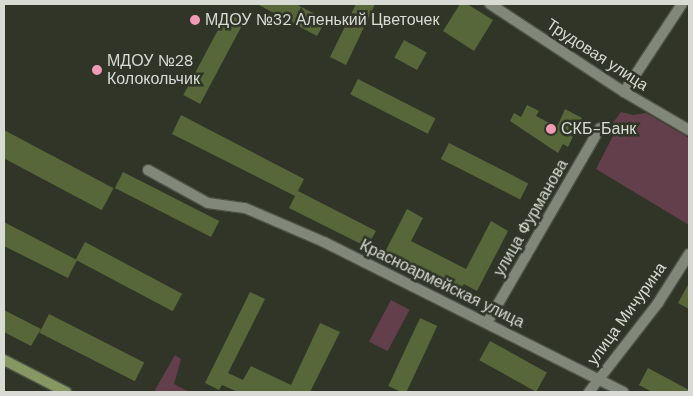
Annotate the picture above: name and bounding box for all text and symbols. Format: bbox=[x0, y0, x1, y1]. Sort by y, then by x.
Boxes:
place label: МДОУ №32 Аленький Цветочек bbox=[205, 10, 439, 30]
marker: МДОУ №32 Аленький Цветочек bbox=[189, 14, 201, 26]
street label: Трудовая улица bbox=[543, 15, 651, 95]
place label: МДОУ №28 Колокольчик bbox=[107, 51, 200, 89]
marker: МДОУ №28 Колокольчик bbox=[91, 64, 103, 76]
place label: СКБ-Банк bbox=[561, 119, 636, 139]
marker: СКБ-Банк bbox=[545, 123, 557, 135]
street label: улица Фурманова bbox=[490, 156, 572, 280]
street label: Красноармейская улица bbox=[357, 236, 527, 332]
street label: улица Мичурина bbox=[583, 259, 671, 369]

